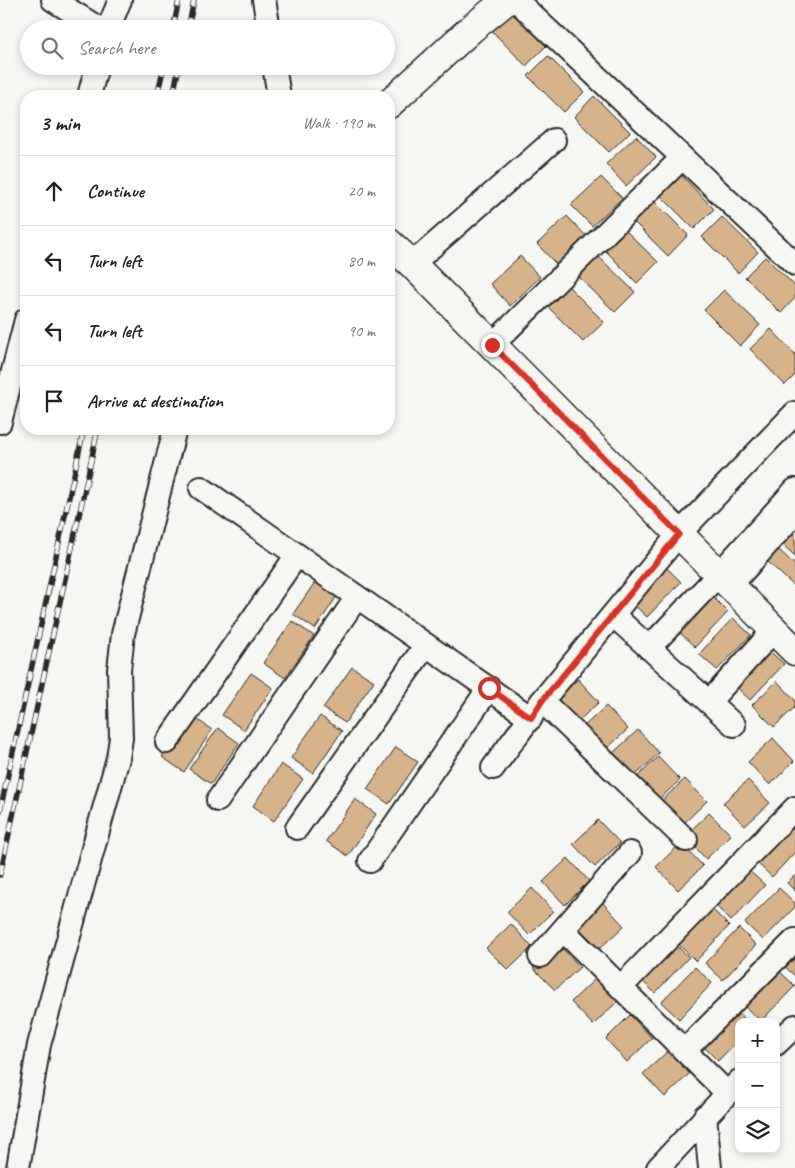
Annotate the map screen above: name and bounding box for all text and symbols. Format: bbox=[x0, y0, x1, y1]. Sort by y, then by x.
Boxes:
search box bbox=[20, 20, 395, 75]
icon: search bbox=[38, 34, 66, 62]
text: Search here bbox=[78, 36, 155, 60]
text: 3 min bbox=[40, 110, 80, 136]
text: Walk · 190 m bbox=[303, 113, 375, 133]
icon: ahead bbox=[40, 177, 68, 205]
text: Continue bbox=[87, 179, 144, 203]
text: 20 m bbox=[348, 181, 375, 201]
icon: left bbox=[40, 247, 68, 275]
text: Turn left bbox=[87, 249, 142, 273]
text: 80 m bbox=[348, 251, 375, 271]
icon: left bbox=[40, 317, 68, 345]
text: Turn left bbox=[87, 319, 142, 343]
text: 90 m bbox=[348, 321, 375, 341]
route end bbox=[481, 334, 504, 357]
icon: arrive bbox=[40, 387, 68, 415]
text: Arrive at destination bbox=[87, 389, 223, 413]
route start bbox=[478, 677, 501, 700]
map controls bbox=[735, 1018, 780, 1153]
button: + bbox=[735, 1018, 780, 1063]
button: − bbox=[735, 1063, 780, 1108]
button: layers bbox=[735, 1108, 780, 1153]

